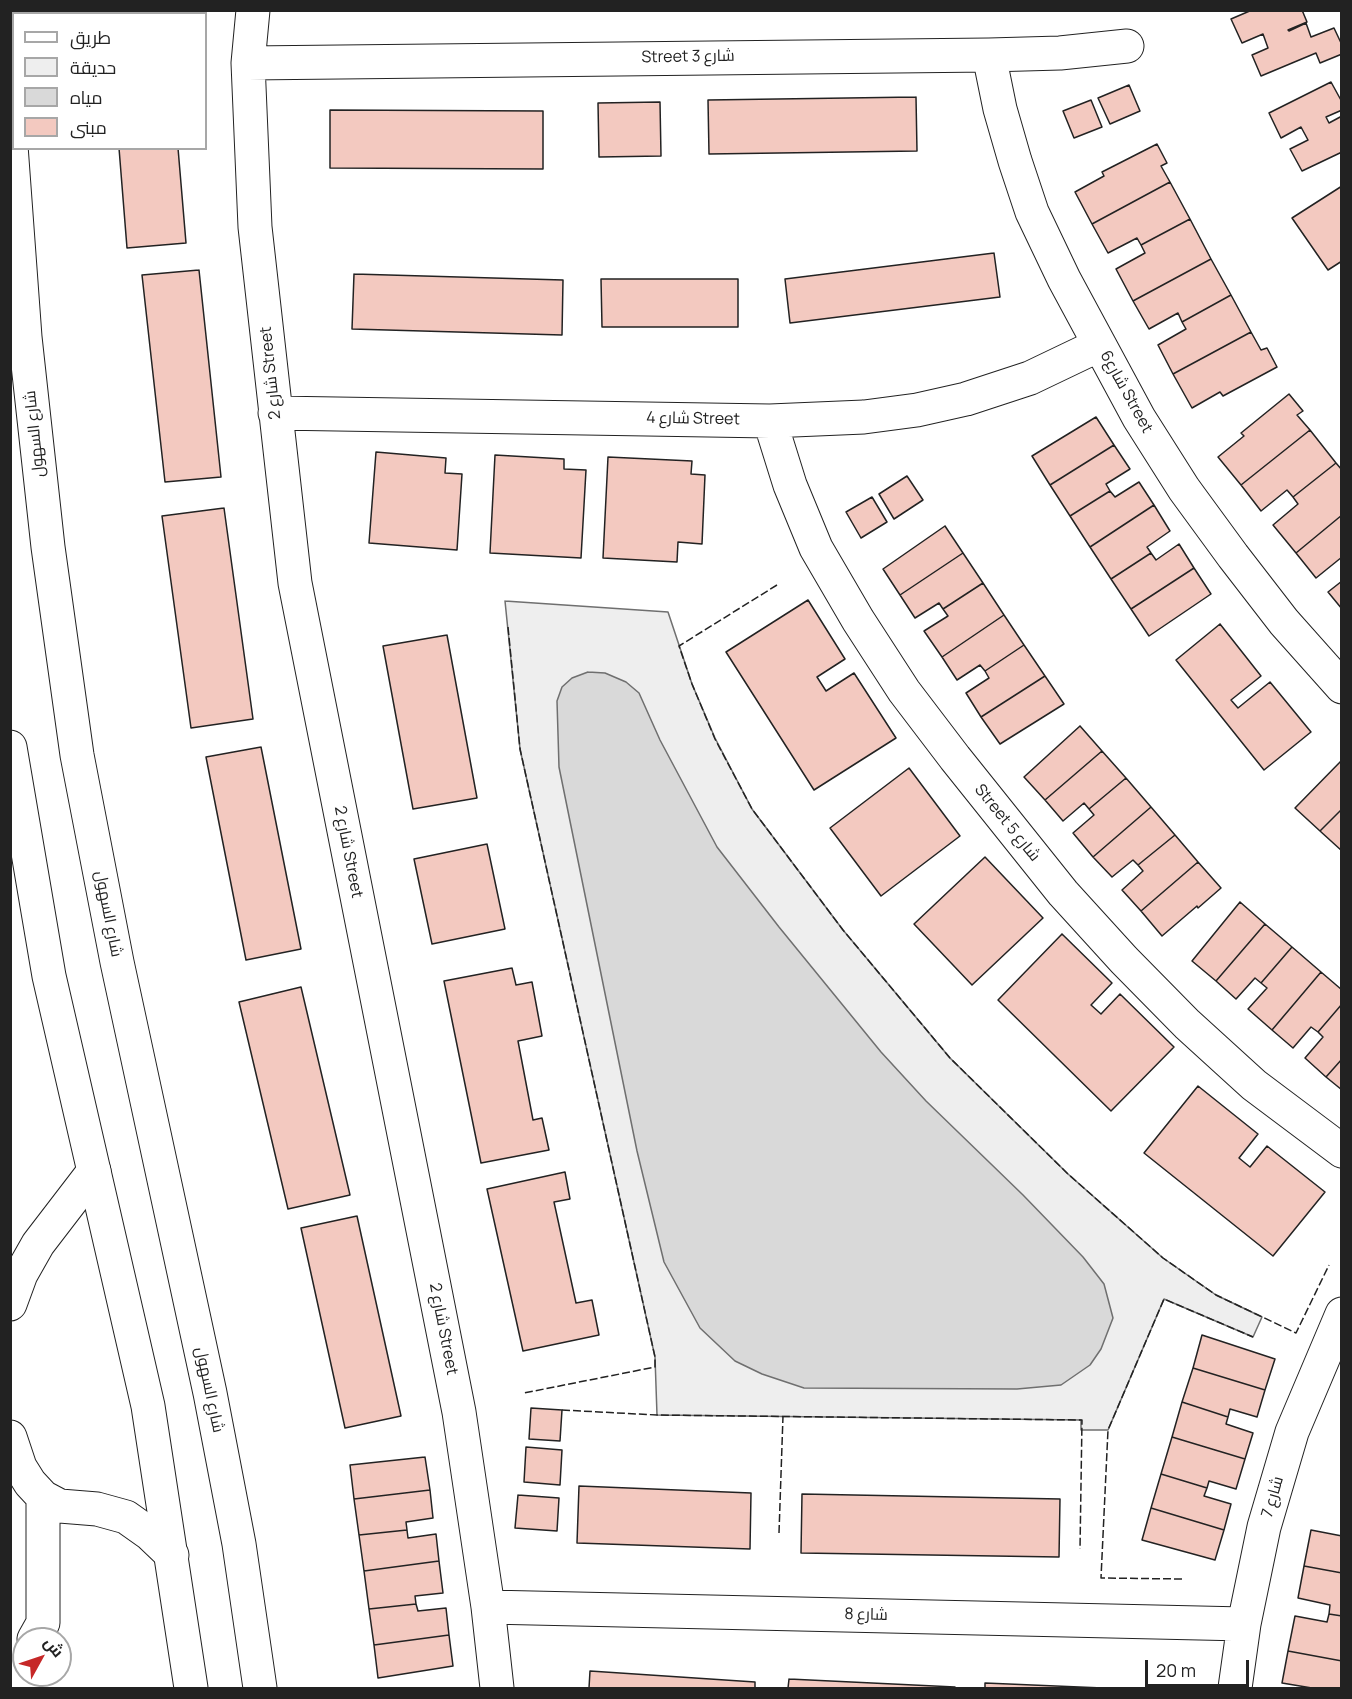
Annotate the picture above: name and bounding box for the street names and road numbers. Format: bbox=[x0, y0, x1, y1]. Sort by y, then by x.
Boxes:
street label: Street شارع 3 bbox=[641, 47, 735, 67]
street label: شارع 2 Street bbox=[257, 326, 285, 420]
street label: شارع6 Street bbox=[1096, 348, 1156, 436]
street label: شارع السهول bbox=[21, 390, 49, 478]
street label: شارع 4 Street bbox=[646, 409, 740, 429]
street label: Street شارع 5 bbox=[970, 781, 1044, 865]
street label: شارع 2 Street bbox=[330, 804, 366, 900]
street label: شارع السهول bbox=[90, 869, 126, 959]
street label: شارع 2 Street bbox=[425, 1281, 461, 1377]
street label: شارع السهول bbox=[191, 1345, 227, 1435]
street label: شارع 7 bbox=[1258, 1474, 1288, 1520]
street label: شارع 8 bbox=[844, 1605, 888, 1625]

